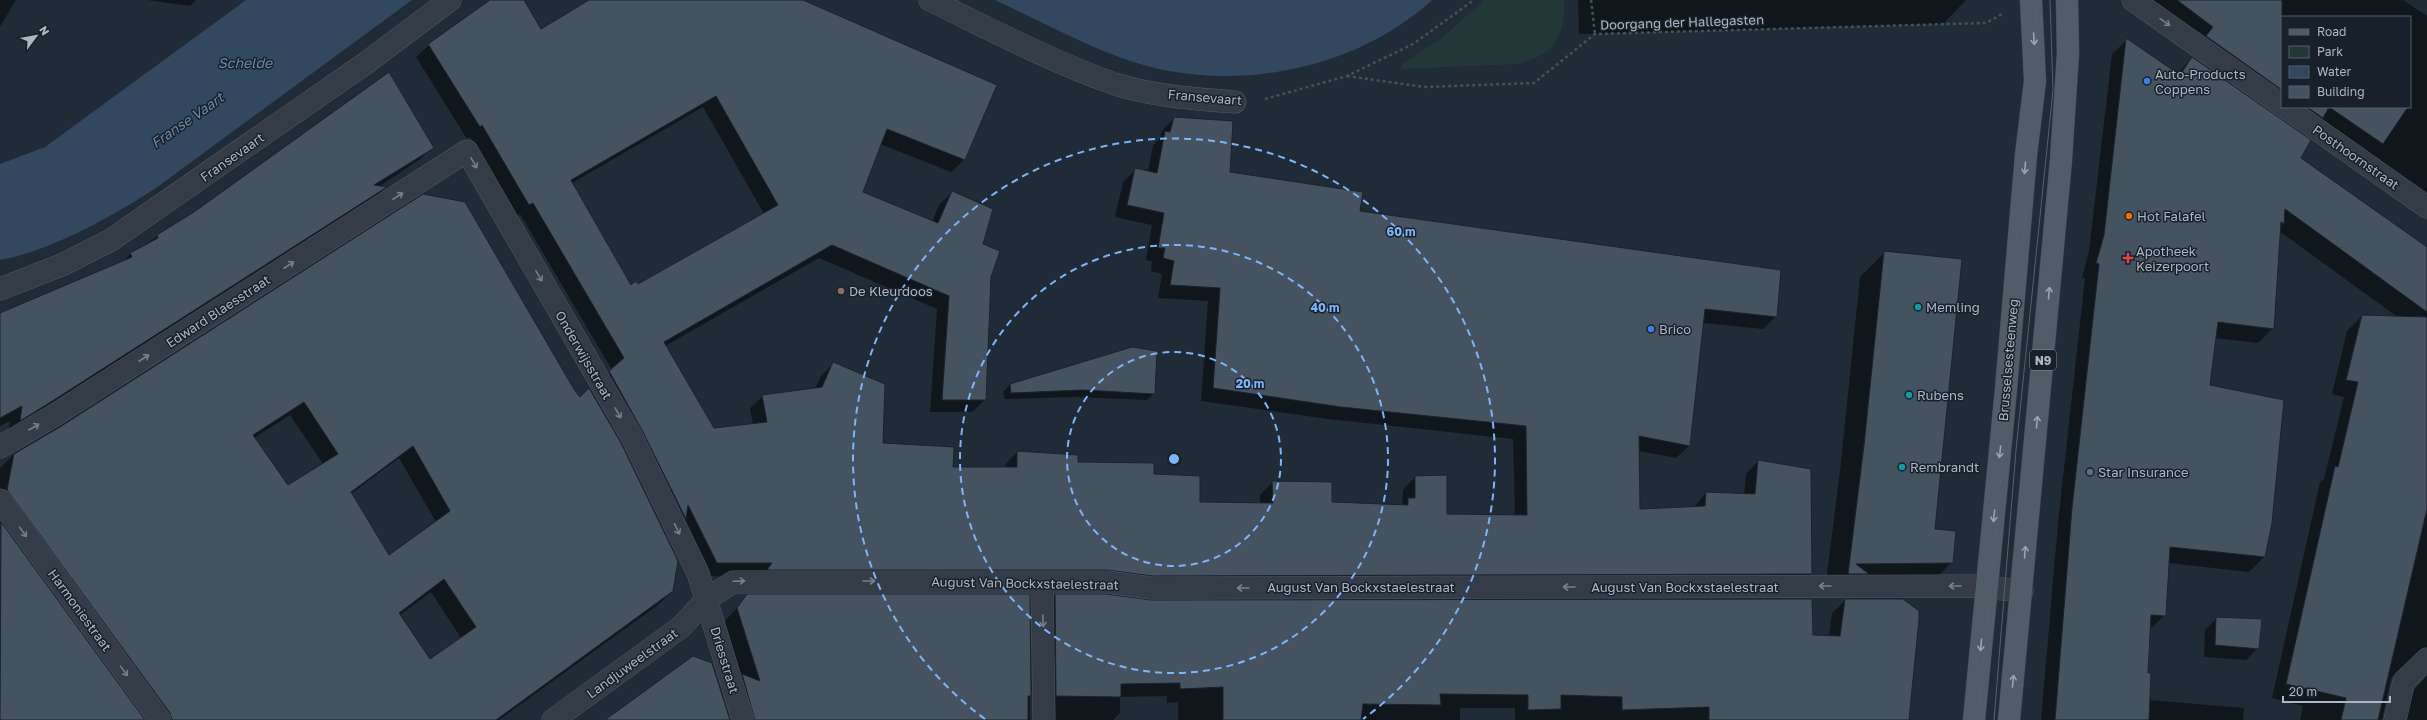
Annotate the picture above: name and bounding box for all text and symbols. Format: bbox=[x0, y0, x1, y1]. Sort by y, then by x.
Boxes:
street label: Doorgang der Hallegasten bbox=[1600, 11, 1764, 33]
north arrow bbox=[16, 16, 56, 56]
legend bbox=[2281, 16, 2411, 108]
one-way arrow bbox=[2160, 18, 2171, 27]
text: N bbox=[37, 23, 53, 37]
text: Road bbox=[2317, 24, 2346, 39]
one-way arrow bbox=[2031, 32, 2038, 45]
text: Park bbox=[2317, 44, 2343, 59]
water label: Schelde bbox=[218, 54, 273, 71]
text: Water bbox=[2317, 64, 2351, 79]
place label: Auto-Products Coppens bbox=[2155, 66, 2246, 97]
marker: Auto-Products Coppens bbox=[2142, 76, 2152, 86]
text: Building bbox=[2317, 84, 2365, 99]
street label: Fransevaart bbox=[1167, 86, 1243, 108]
water label: Franse Vaart bbox=[147, 88, 228, 151]
street label: Posthoornstraat bbox=[2310, 121, 2402, 193]
street label: Fransevaart bbox=[197, 129, 267, 185]
one-way arrow bbox=[471, 157, 479, 169]
one-way arrow bbox=[2021, 161, 2029, 174]
one-way arrow bbox=[392, 191, 404, 199]
place label: Hot Falafel bbox=[2137, 208, 2206, 224]
marker: Hot Falafel bbox=[2124, 211, 2134, 221]
text: 60 m bbox=[1387, 224, 1415, 239]
place label: Apotheek Keizerpoort bbox=[2136, 243, 2209, 274]
marker: Apotheek Keizerpoort bbox=[2123, 253, 2133, 263]
one-way arrow bbox=[283, 261, 295, 269]
one-way arrow bbox=[535, 270, 543, 282]
street label: Edward Blaesstraat bbox=[163, 271, 273, 351]
place label: De Kleurdoos bbox=[849, 283, 933, 299]
marker: De Kleurdoos bbox=[836, 286, 846, 296]
one-way arrow bbox=[2045, 287, 2053, 300]
street label: Brusselsesteenweg bbox=[1995, 298, 2021, 422]
place label: Memling bbox=[1926, 299, 1980, 315]
text: 40 m bbox=[1311, 300, 1339, 315]
marker: Memling bbox=[1913, 302, 1923, 312]
street label: Onderwijsstraat bbox=[552, 308, 616, 402]
place label: Brico bbox=[1659, 321, 1691, 337]
marker: Brico bbox=[1646, 324, 1656, 334]
road number: N9 bbox=[2030, 350, 2056, 370]
one-way arrow bbox=[138, 354, 149, 362]
text: 20 m bbox=[1236, 376, 1264, 391]
place label: Rubens bbox=[1917, 387, 1964, 403]
marker: Rubens bbox=[1904, 390, 1914, 400]
one-way arrow bbox=[614, 407, 622, 419]
one-way arrow bbox=[2034, 416, 2041, 429]
one-way arrow bbox=[28, 423, 40, 431]
one-way arrow bbox=[1996, 445, 2004, 458]
centre of rings bbox=[1167, 452, 1181, 466]
place label: Rembrandt bbox=[1910, 459, 1979, 475]
marker: Rembrandt bbox=[1897, 462, 1907, 472]
place label: Star Insurance bbox=[2098, 464, 2189, 480]
marker: Star Insurance bbox=[2085, 467, 2095, 477]
one-way arrow bbox=[1990, 509, 1997, 522]
one-way arrow bbox=[674, 522, 681, 534]
one-way arrow bbox=[19, 526, 27, 537]
one-way arrow bbox=[2022, 546, 2029, 559]
street label: Harmoniestraat bbox=[45, 566, 115, 654]
street label: August Van Bockxstaelestraat bbox=[931, 573, 1119, 593]
one-way arrow bbox=[862, 577, 875, 585]
one-way arrow bbox=[732, 578, 745, 585]
street label: August Van Bockxstaelestraat bbox=[1267, 579, 1455, 595]
street label: August Van Bockxstaelestraat bbox=[1591, 579, 1779, 595]
one-way arrow bbox=[1819, 582, 1832, 590]
one-way arrow bbox=[1949, 582, 1962, 590]
one-way arrow bbox=[1563, 583, 1576, 591]
one-way arrow bbox=[1237, 584, 1250, 591]
one-way arrow bbox=[1039, 614, 1047, 627]
street label: Landjuweelstraat bbox=[583, 625, 681, 701]
street label: Driesstraat bbox=[707, 625, 743, 695]
one-way arrow bbox=[1977, 639, 1985, 652]
one-way arrow bbox=[120, 665, 129, 676]
one-way arrow bbox=[2009, 675, 2017, 688]
scale bar bbox=[2283, 678, 2390, 704]
text: 20 m bbox=[2289, 684, 2317, 699]

